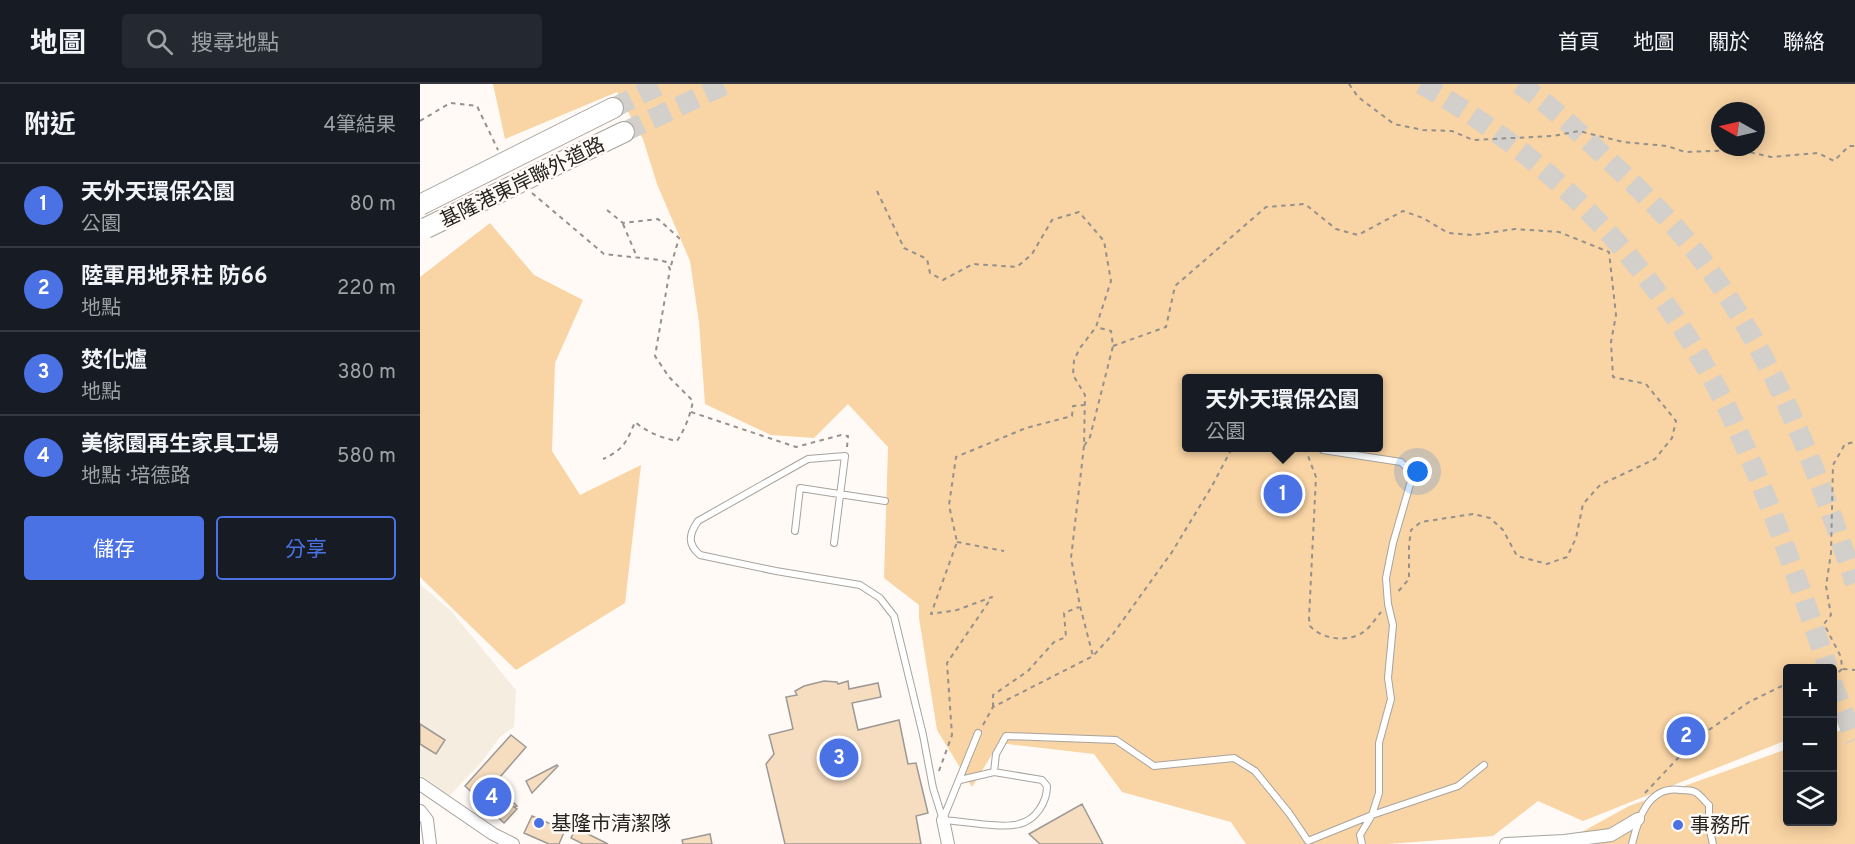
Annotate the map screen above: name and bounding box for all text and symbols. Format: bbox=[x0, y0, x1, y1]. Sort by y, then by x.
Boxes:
search box bbox=[122, 14, 542, 68]
icon: search bbox=[143, 25, 176, 58]
text: 地圖 bbox=[30, 27, 86, 63]
text: 首頁 bbox=[1558, 30, 1600, 57]
text: 地圖 bbox=[1633, 30, 1675, 57]
text: 關於 bbox=[1708, 30, 1750, 57]
text: 聯絡 bbox=[1783, 30, 1825, 57]
text: 搜尋地點 bbox=[191, 31, 279, 58]
north arrow bbox=[1711, 102, 1765, 156]
text: 附近 bbox=[24, 110, 76, 143]
text: 4筆結果 bbox=[324, 113, 396, 139]
street label: 基隆港東岸聯外道路 bbox=[436, 133, 609, 235]
text: 天外天環保公園 bbox=[81, 180, 235, 207]
text: 1 bbox=[40, 192, 48, 218]
text: 80 m bbox=[350, 192, 396, 218]
text: 公園 bbox=[81, 212, 121, 238]
text: 陸軍用地界柱 防66 bbox=[81, 264, 268, 291]
text: 2 bbox=[37, 276, 50, 302]
text: 220 m bbox=[337, 276, 396, 302]
text: 地點 bbox=[81, 296, 121, 322]
text: 焚化爐 bbox=[81, 348, 147, 375]
text: 3 bbox=[38, 360, 50, 386]
text: 380 m bbox=[337, 360, 396, 386]
popup bbox=[1182, 374, 1383, 452]
text: 地點 bbox=[81, 380, 121, 406]
text: 天外天環保公園 bbox=[1205, 388, 1360, 415]
text: 公園 bbox=[1205, 420, 1245, 446]
text: 美傢園再生家具工場 bbox=[81, 432, 279, 459]
text: 4 bbox=[37, 444, 50, 470]
text: 580 m bbox=[337, 444, 396, 470]
your location bbox=[1403, 457, 1432, 486]
text: 地點 · 培德路 bbox=[81, 464, 190, 490]
pin: 1 bbox=[1264, 472, 1302, 516]
button: 儲存 bbox=[24, 516, 204, 580]
button: 分享 bbox=[216, 516, 396, 580]
map controls bbox=[1783, 664, 1837, 826]
button: + bbox=[1783, 664, 1837, 718]
pin: 2 bbox=[1666, 714, 1706, 758]
button: − bbox=[1783, 718, 1837, 772]
pin: 3 bbox=[820, 736, 858, 780]
button: layers bbox=[1783, 772, 1837, 826]
pin: 4 bbox=[472, 774, 512, 820]
place label: 基隆市清潔隊 bbox=[551, 812, 671, 838]
place label: 事務所 bbox=[1690, 814, 1750, 840]
marker: 基隆市清潔隊 bbox=[532, 816, 546, 830]
marker: 事務所 bbox=[1671, 818, 1685, 832]

